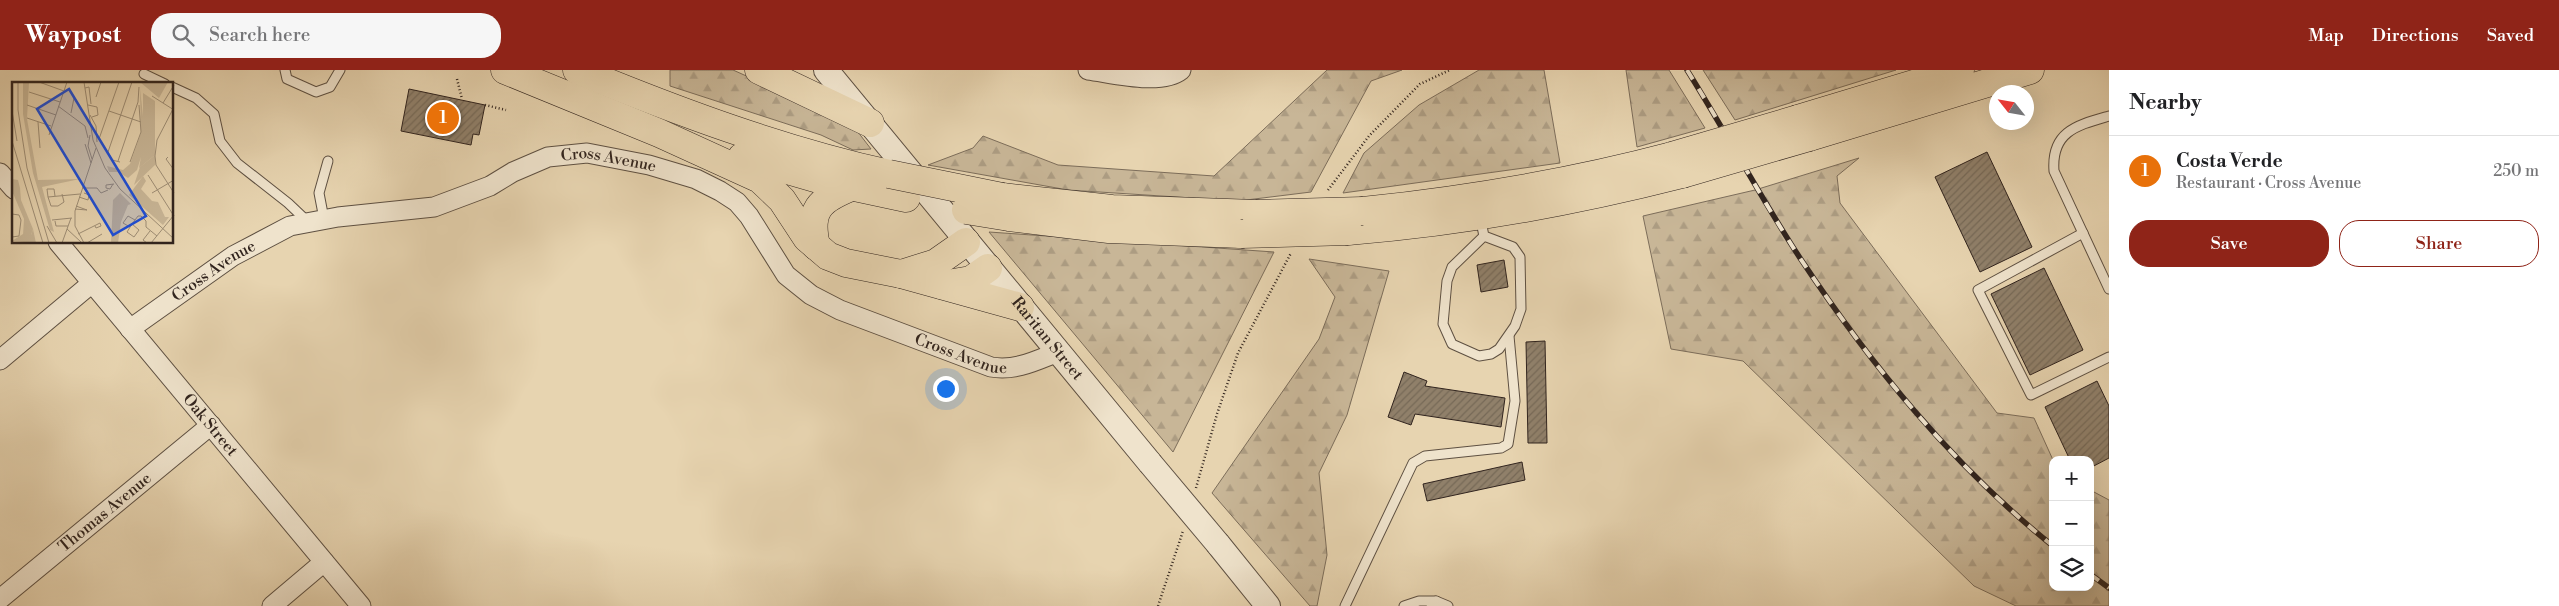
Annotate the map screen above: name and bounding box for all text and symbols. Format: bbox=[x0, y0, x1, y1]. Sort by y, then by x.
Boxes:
search box bbox=[151, 13, 501, 58]
text: Waypost bbox=[25, 20, 121, 50]
icon: search bbox=[169, 21, 197, 49]
text: Search here bbox=[209, 23, 310, 47]
text: Map bbox=[2308, 24, 2344, 47]
text: Directions bbox=[2372, 24, 2459, 47]
text: Saved bbox=[2487, 24, 2534, 47]
inset map bbox=[12, 82, 174, 244]
north arrow bbox=[1989, 85, 2034, 130]
text: Nearby bbox=[2129, 90, 2202, 116]
pin: 1 bbox=[427, 99, 459, 137]
street label: Cross Avenue bbox=[560, 143, 659, 177]
text: Costa Verde bbox=[2176, 149, 2283, 173]
text: 1 bbox=[2141, 161, 2149, 181]
text: 250 m bbox=[2493, 161, 2539, 181]
text: Restaurant · Cross Avenue bbox=[2176, 173, 2361, 193]
button: Save bbox=[2129, 220, 2329, 267]
button: Share bbox=[2339, 220, 2539, 267]
street label: Cross Avenue bbox=[168, 236, 259, 306]
street label: Raritan Street bbox=[1007, 293, 1088, 385]
street label: Cross Avenue bbox=[912, 329, 1007, 378]
your location bbox=[933, 376, 959, 402]
street label: Oak Street bbox=[178, 389, 242, 461]
map controls bbox=[2049, 456, 2094, 591]
button: + bbox=[2049, 456, 2094, 501]
street label: Thomas Avenue bbox=[54, 468, 156, 557]
button: − bbox=[2049, 501, 2094, 546]
button: layers bbox=[2049, 546, 2094, 591]

